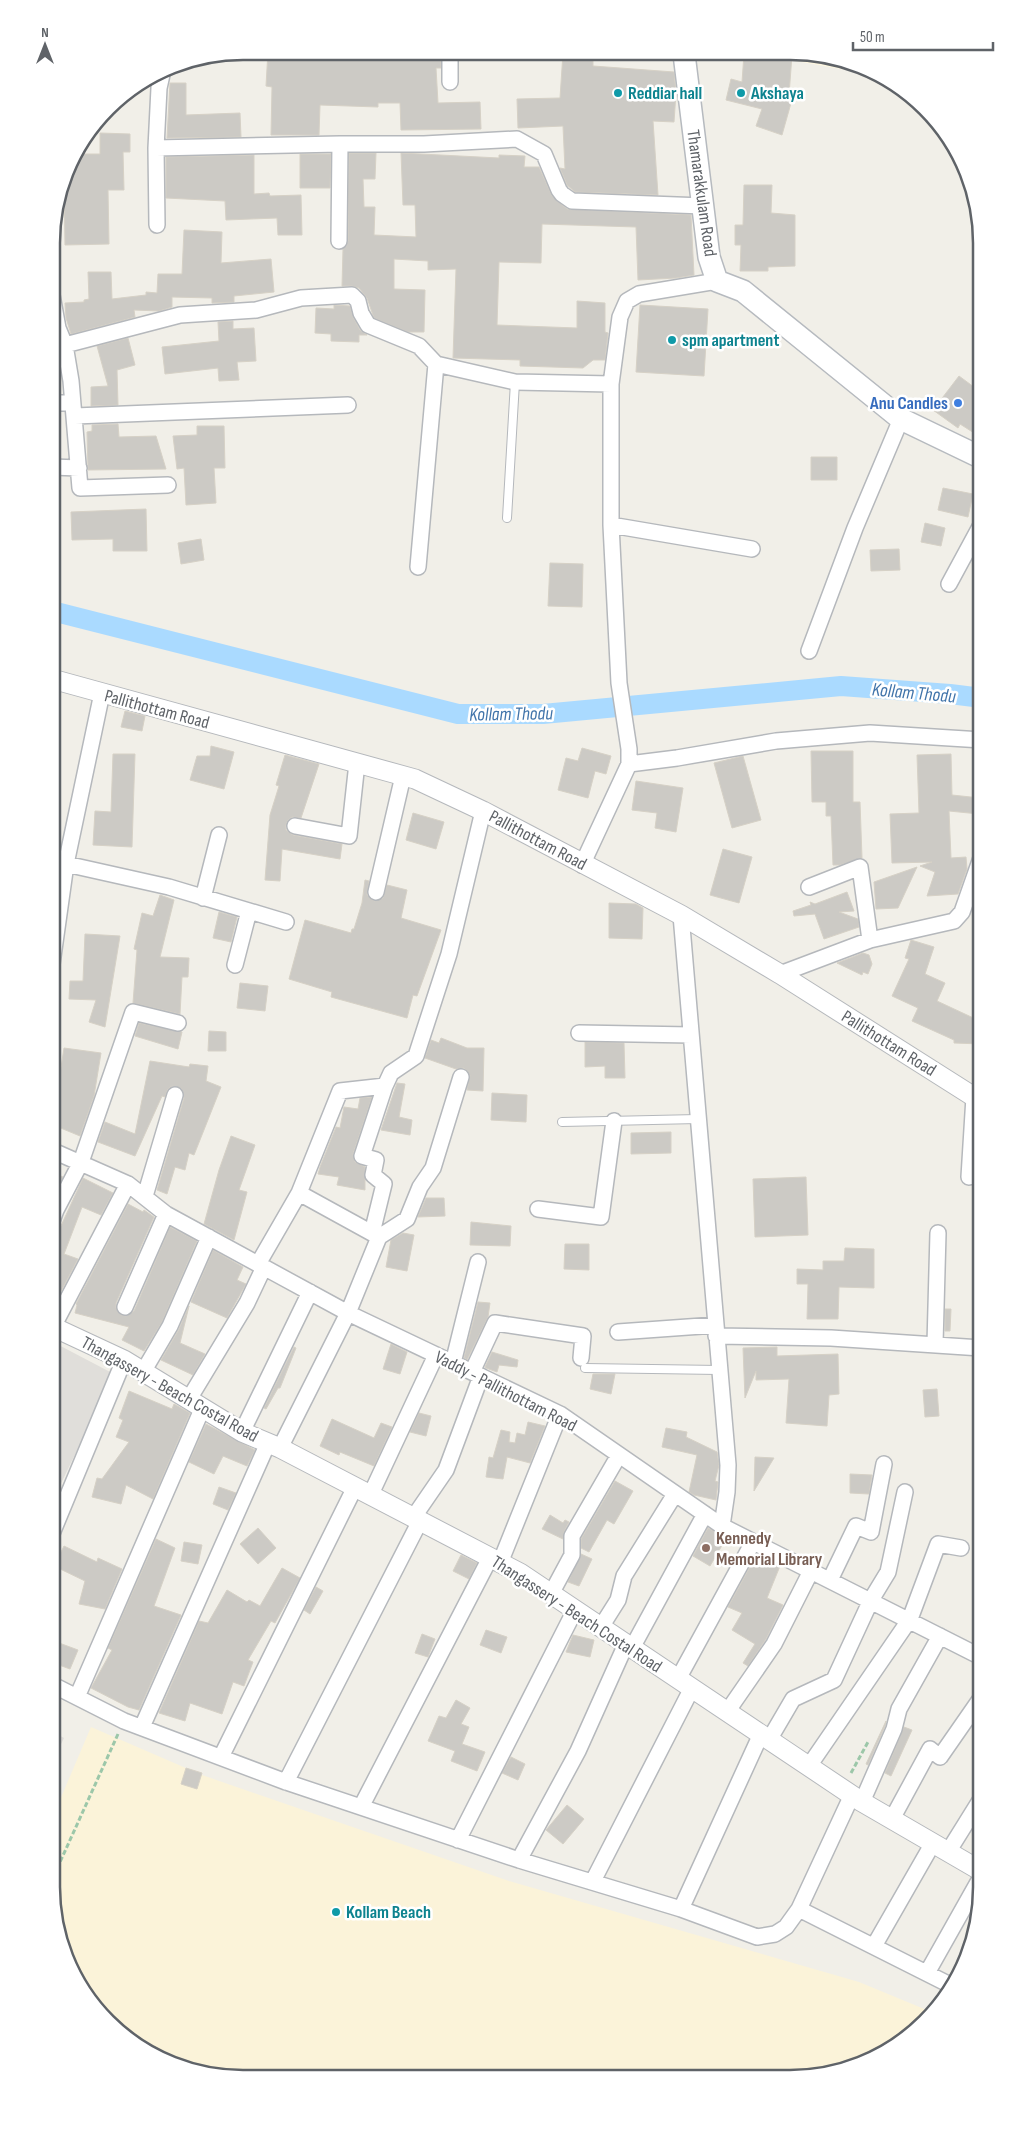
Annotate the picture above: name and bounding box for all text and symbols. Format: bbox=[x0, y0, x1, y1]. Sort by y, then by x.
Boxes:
north arrow bbox=[20, 20, 70, 70]
scale bar bbox=[853, 20, 993, 52]
text: N bbox=[41, 24, 49, 41]
text: 50 m bbox=[860, 28, 885, 47]
place label: Reddiar hall bbox=[628, 83, 702, 104]
place label: Akshaya bbox=[750, 83, 804, 104]
marker: Reddiar hall bbox=[612, 87, 624, 99]
marker: Akshaya bbox=[735, 87, 747, 99]
street label: Thamarakkulam Road bbox=[682, 128, 721, 258]
place label: spm apartment bbox=[682, 330, 779, 351]
marker: spm apartment bbox=[666, 334, 678, 346]
place label: Anu Candles bbox=[869, 393, 948, 414]
marker: Anu Candles bbox=[952, 397, 964, 409]
water label: Kollam Thodu bbox=[871, 678, 957, 709]
street label: Pallithottam Road bbox=[102, 685, 212, 734]
water label: Kollam Thodu bbox=[469, 702, 553, 727]
street label: Pallithottam Road bbox=[485, 806, 590, 875]
street label: Pallithottam Road bbox=[838, 1006, 940, 1081]
street label: Thangassery - Beach Costal Road bbox=[78, 1332, 262, 1447]
street label: Vaddy - Pallithottam Road bbox=[431, 1347, 580, 1436]
place label: Kennedy Memorial Library bbox=[716, 1528, 823, 1570]
marker: Kennedy Memorial Library bbox=[700, 1542, 712, 1554]
street label: Thangassery - Beach Costal Road bbox=[488, 1551, 666, 1677]
place label: Kollam Beach bbox=[346, 1902, 431, 1923]
marker: Kollam Beach bbox=[330, 1906, 342, 1918]

